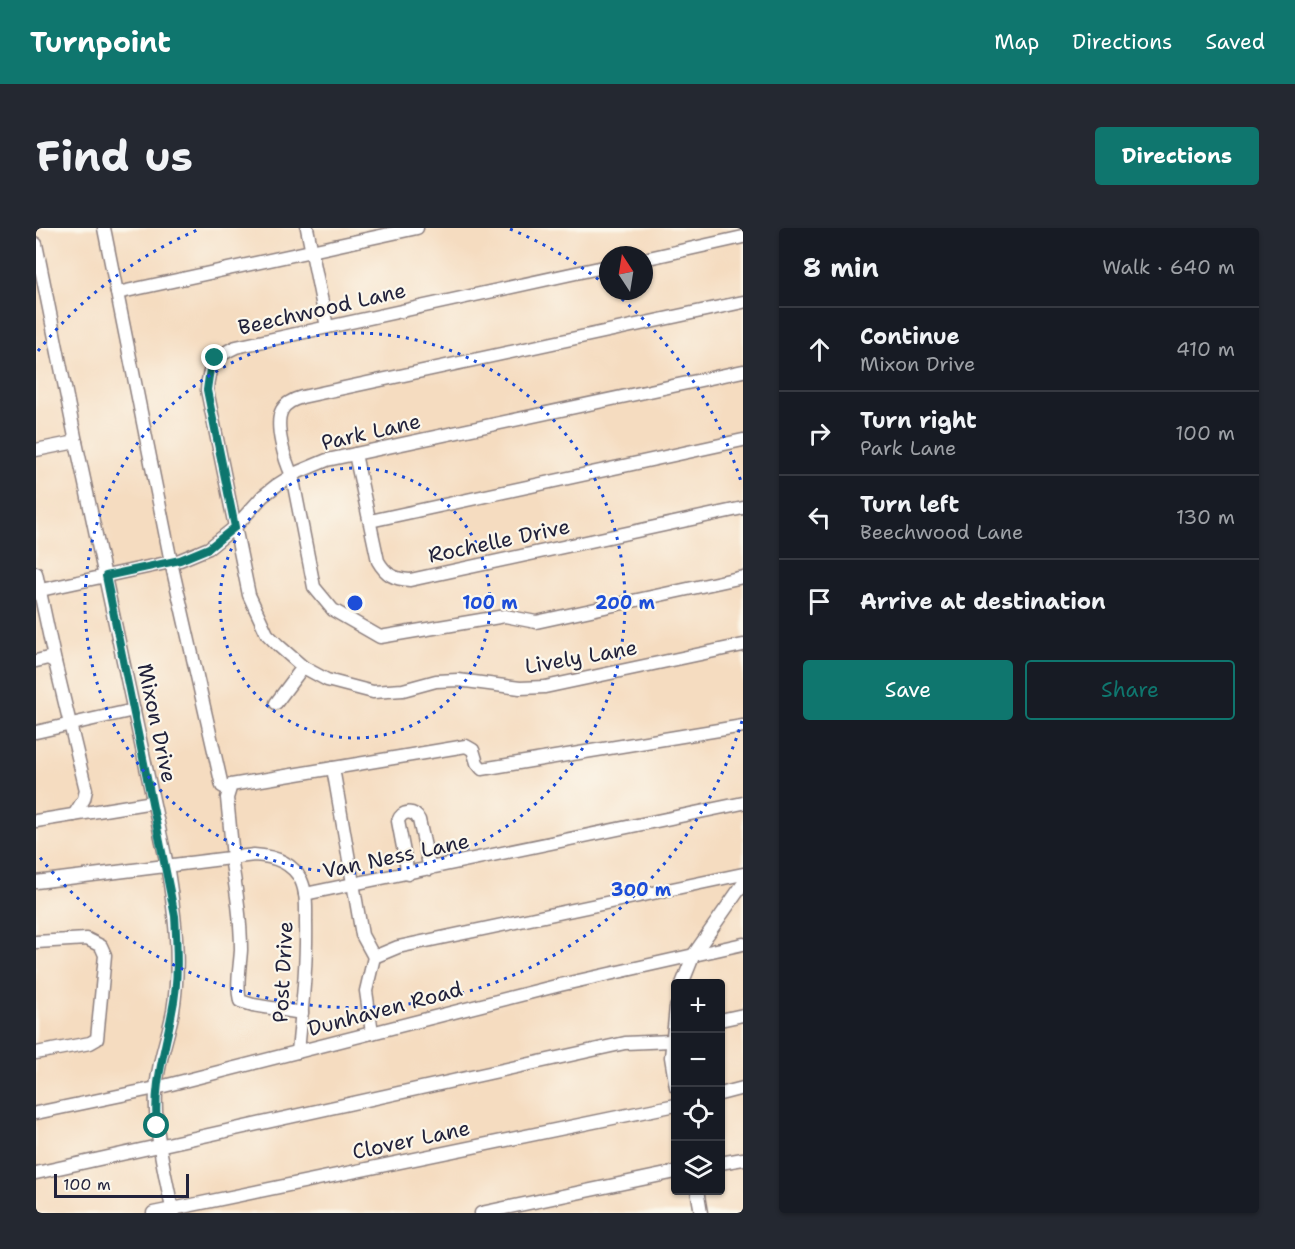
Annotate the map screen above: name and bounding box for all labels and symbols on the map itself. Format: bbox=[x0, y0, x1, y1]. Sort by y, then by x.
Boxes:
north arrow bbox=[599, 246, 653, 300]
street label: Beechwood Lane bbox=[235, 276, 409, 342]
route end bbox=[201, 344, 227, 370]
street label: Park Lane bbox=[319, 407, 423, 457]
street label: Rochelle Drive bbox=[426, 512, 572, 570]
text: 100 m bbox=[462, 591, 518, 615]
text: 200 m bbox=[595, 591, 656, 615]
centre of rings bbox=[345, 593, 365, 613]
street label: Lively Lane bbox=[523, 633, 639, 681]
street label: Mixon Drive bbox=[131, 661, 183, 785]
street label: Van Ness Lane bbox=[320, 827, 472, 885]
text: 300 m bbox=[611, 878, 672, 902]
street label: Post Drive bbox=[266, 920, 300, 1024]
street label: Dunhaven Road bbox=[304, 975, 466, 1043]
route start bbox=[143, 1112, 169, 1138]
street label: Clover Lane bbox=[350, 1114, 472, 1166]
scale bar bbox=[54, 1171, 189, 1198]

